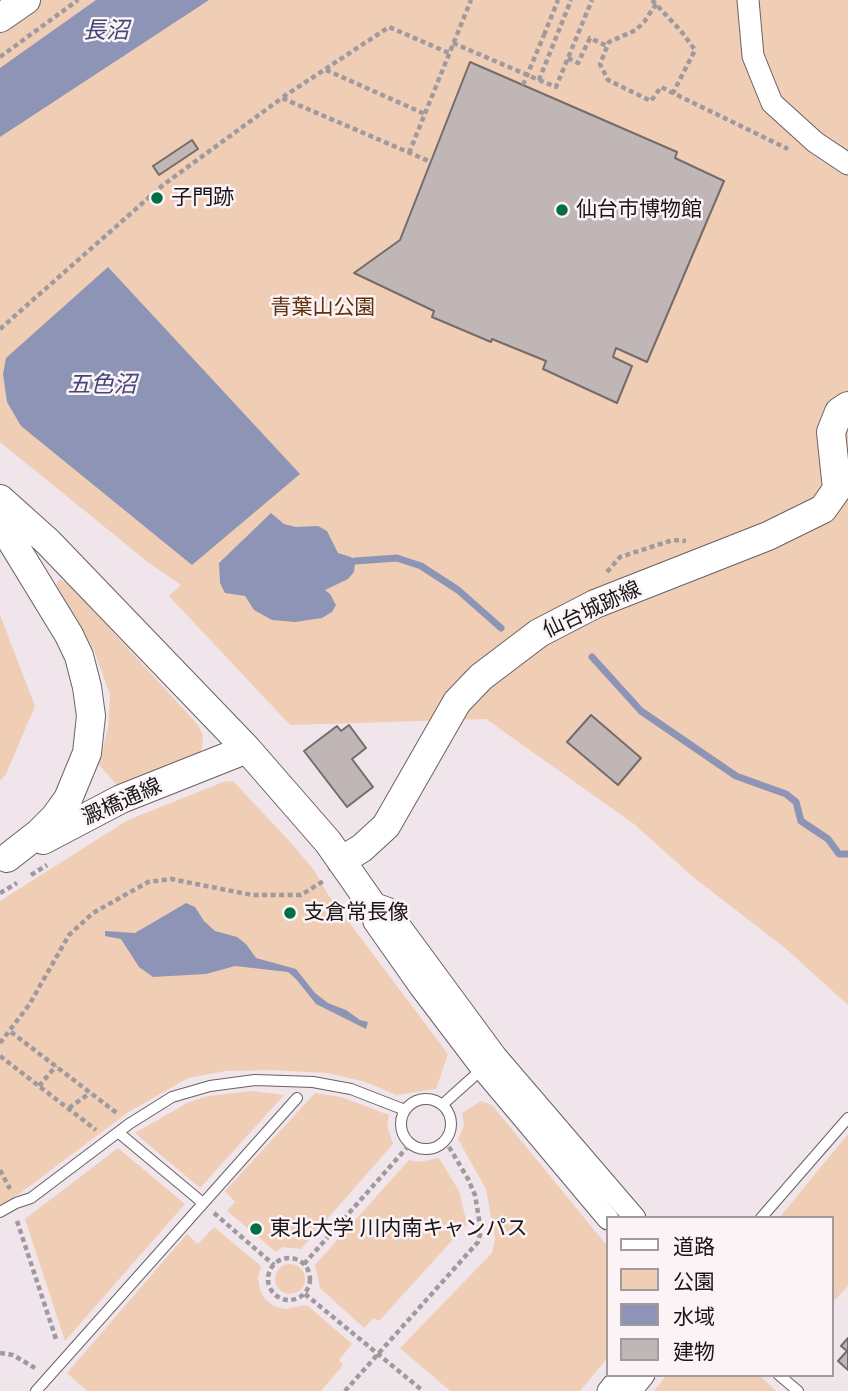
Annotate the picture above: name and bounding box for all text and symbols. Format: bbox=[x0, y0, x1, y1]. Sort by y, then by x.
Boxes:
water label: 長沼 bbox=[83, 17, 129, 45]
place label: 子門跡 bbox=[171, 185, 234, 211]
marker: 子門跡 bbox=[149, 190, 165, 206]
place label: 仙台市博物館 bbox=[576, 197, 702, 223]
marker: 仙台市博物館 bbox=[554, 202, 570, 218]
park label: 青葉山公園 bbox=[271, 295, 375, 321]
water label: 五色沼 bbox=[68, 371, 136, 399]
street label: 仙台城跡線 bbox=[539, 576, 645, 644]
street label: 澱橋通線 bbox=[79, 773, 165, 831]
place label: 支倉常長像 bbox=[304, 900, 409, 926]
marker: 支倉常長像 bbox=[282, 905, 298, 921]
place label: 東北大学 川内南キャンパス bbox=[270, 1216, 528, 1242]
legend bbox=[606, 1216, 834, 1377]
marker: 東北大学 川内南キャンパス bbox=[248, 1221, 264, 1237]
text: 道路 bbox=[673, 1234, 715, 1259]
text: 公園 bbox=[673, 1269, 715, 1294]
text: 水域 bbox=[673, 1304, 715, 1329]
text: 建物 bbox=[673, 1339, 715, 1364]

